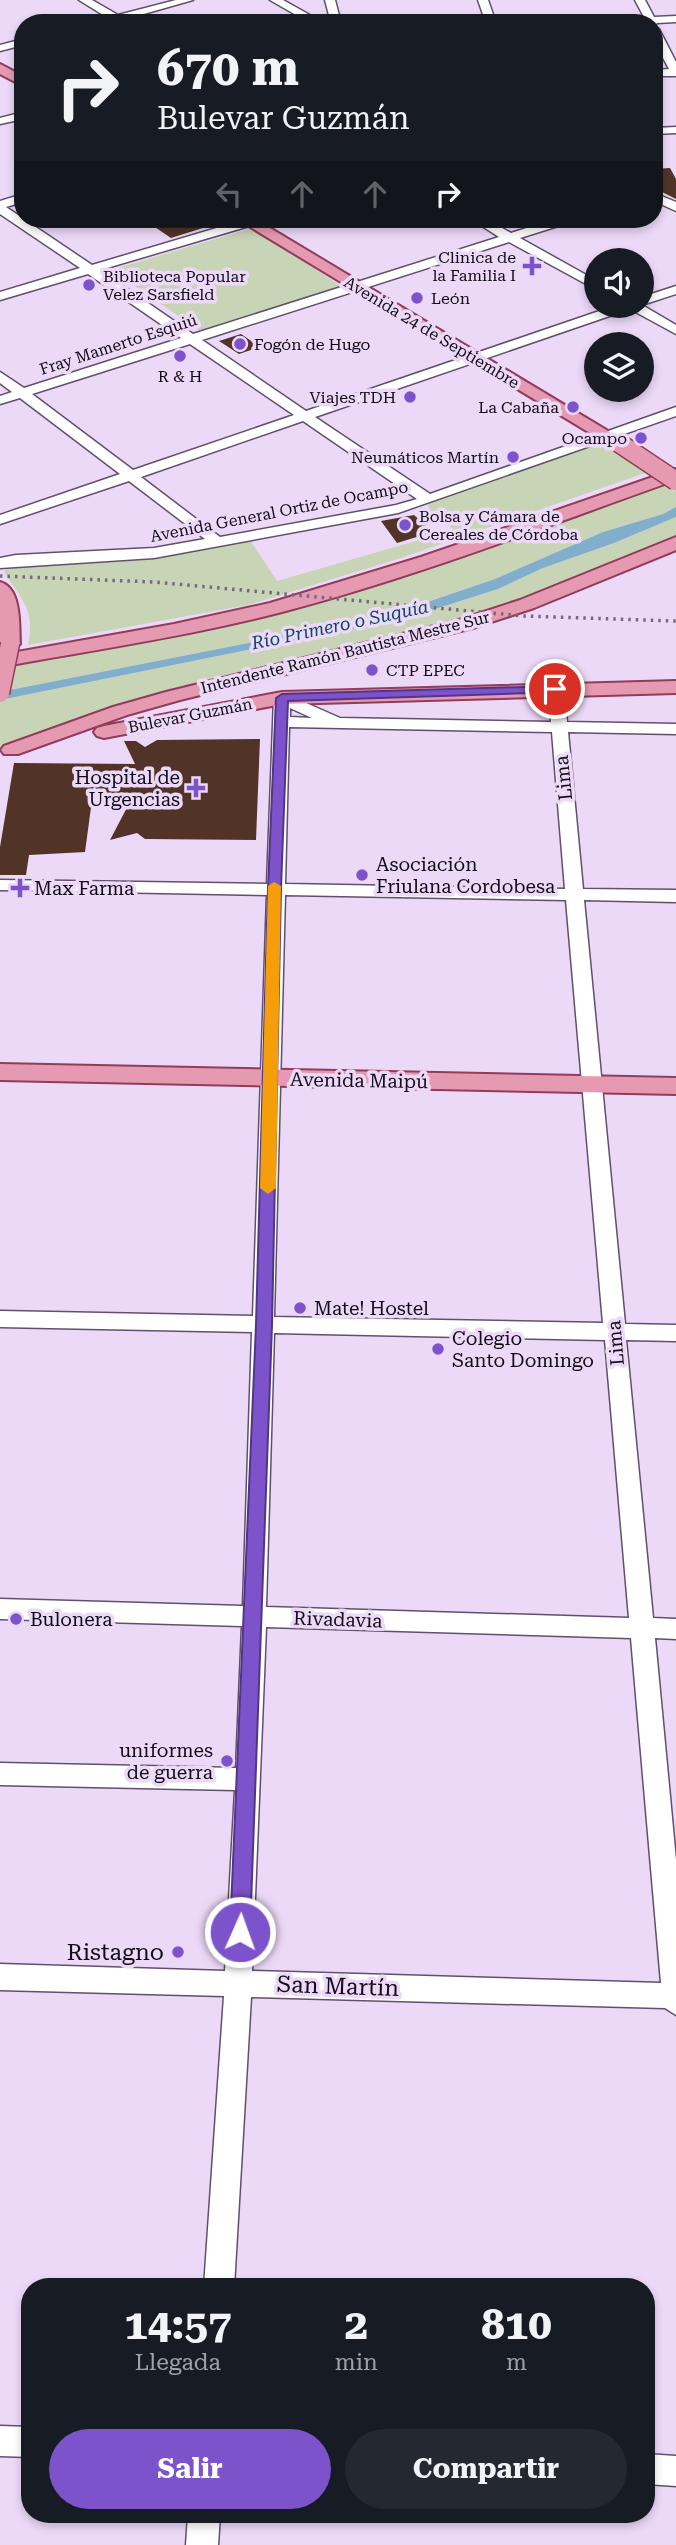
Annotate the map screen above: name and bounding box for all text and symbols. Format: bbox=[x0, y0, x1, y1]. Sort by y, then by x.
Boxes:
text: 670 m bbox=[157, 40, 299, 97]
icon: right bbox=[42, 42, 133, 133]
text: Bulevar Guzmán bbox=[157, 99, 410, 137]
icon: left bbox=[210, 175, 248, 213]
icon: ahead bbox=[283, 175, 321, 213]
icon: ahead bbox=[356, 175, 394, 213]
icon: right bbox=[429, 175, 467, 213]
place label: Clinica de la Familia I bbox=[432, 248, 516, 285]
map controls bbox=[584, 248, 654, 402]
button: sound bbox=[584, 248, 654, 318]
marker: Clinica de la Familia I bbox=[522, 256, 542, 276]
place label: Biblioteca Popular Velez Sarsfield bbox=[103, 267, 246, 304]
street label: Avenida 24 de Septiembre bbox=[341, 273, 523, 392]
marker: Biblioteca Popular Velez Sarsfield bbox=[81, 277, 97, 293]
place label: León bbox=[431, 289, 470, 308]
marker: León bbox=[409, 290, 425, 306]
street label: Fray Mamerto Esquiú bbox=[37, 310, 199, 379]
button: layers bbox=[584, 332, 654, 402]
place label: Fogón de Hugo bbox=[254, 335, 371, 354]
marker: Fogón de Hugo bbox=[232, 336, 248, 352]
marker: R & H bbox=[172, 348, 188, 364]
place label: R & H bbox=[158, 367, 202, 386]
place label: Viajes TDH bbox=[309, 388, 396, 407]
marker: Viajes TDH bbox=[402, 389, 418, 405]
place label: La Cabaña bbox=[478, 398, 559, 417]
marker: La Cabaña bbox=[565, 399, 581, 415]
place label: Ocampo bbox=[562, 429, 627, 448]
marker: Ocampo bbox=[633, 430, 649, 446]
place label: Neumáticos Martín bbox=[351, 448, 499, 467]
marker: Neumáticos Martín bbox=[505, 449, 521, 465]
street label: Avenida General Ortiz de Ocampo bbox=[149, 477, 410, 546]
place label: Bolsa y Cámara de Cereales de Córdoba bbox=[419, 507, 579, 544]
marker: Bolsa y Cámara de Cereales de Córdoba bbox=[397, 517, 413, 533]
water label: Río Primero o Suquía bbox=[249, 595, 430, 654]
street label: Intendente Ramón Bautista Mestre Sur bbox=[199, 607, 492, 698]
pin bbox=[525, 659, 585, 719]
place label: CTP EPEC bbox=[386, 661, 465, 680]
marker: CTP EPEC bbox=[364, 662, 380, 678]
icon: arrive bbox=[536, 670, 574, 708]
street label: Bulevar Guzmán bbox=[126, 694, 254, 737]
street label: Lima bbox=[550, 753, 577, 802]
place label: Hospital de Urgencias bbox=[75, 766, 180, 811]
marker: Hospital de Urgencias bbox=[186, 778, 206, 798]
place label: Asociación Friulana Cordobesa bbox=[376, 853, 556, 898]
marker: Asociación Friulana Cordobesa bbox=[354, 867, 370, 883]
place label: Max Farma bbox=[34, 877, 135, 900]
marker: Max Farma bbox=[12, 880, 28, 896]
street label: Avenida Maipú bbox=[290, 1068, 428, 1093]
place label: Mate! Hostel bbox=[314, 1297, 429, 1320]
marker: Mate! Hostel bbox=[292, 1300, 308, 1316]
street label: Lima bbox=[602, 1319, 629, 1367]
place label: Colegio Santo Domingo bbox=[452, 1327, 594, 1372]
marker: Colegio Santo Domingo bbox=[430, 1341, 446, 1357]
street label: Rivadavia bbox=[293, 1606, 384, 1633]
place label: Bulonera bbox=[30, 1608, 113, 1631]
marker: Bulonera bbox=[8, 1611, 24, 1627]
place label: uniformes de guerra bbox=[119, 1739, 214, 1784]
marker: uniformes de guerra bbox=[219, 1753, 235, 1769]
position arrow bbox=[203, 1895, 277, 1969]
place label: Ristagno bbox=[67, 1939, 164, 1966]
marker: Ristagno bbox=[170, 1944, 186, 1960]
street label: San Martín bbox=[276, 1971, 400, 2002]
text: 14:57 bbox=[124, 2300, 231, 2349]
text: 2 bbox=[345, 2300, 368, 2349]
text: 810 bbox=[481, 2300, 552, 2349]
text: Llegada bbox=[135, 2349, 221, 2376]
text: min bbox=[335, 2349, 378, 2376]
text: m bbox=[506, 2349, 527, 2376]
button: Salir bbox=[49, 2429, 331, 2509]
button: Compartir bbox=[345, 2429, 627, 2509]

